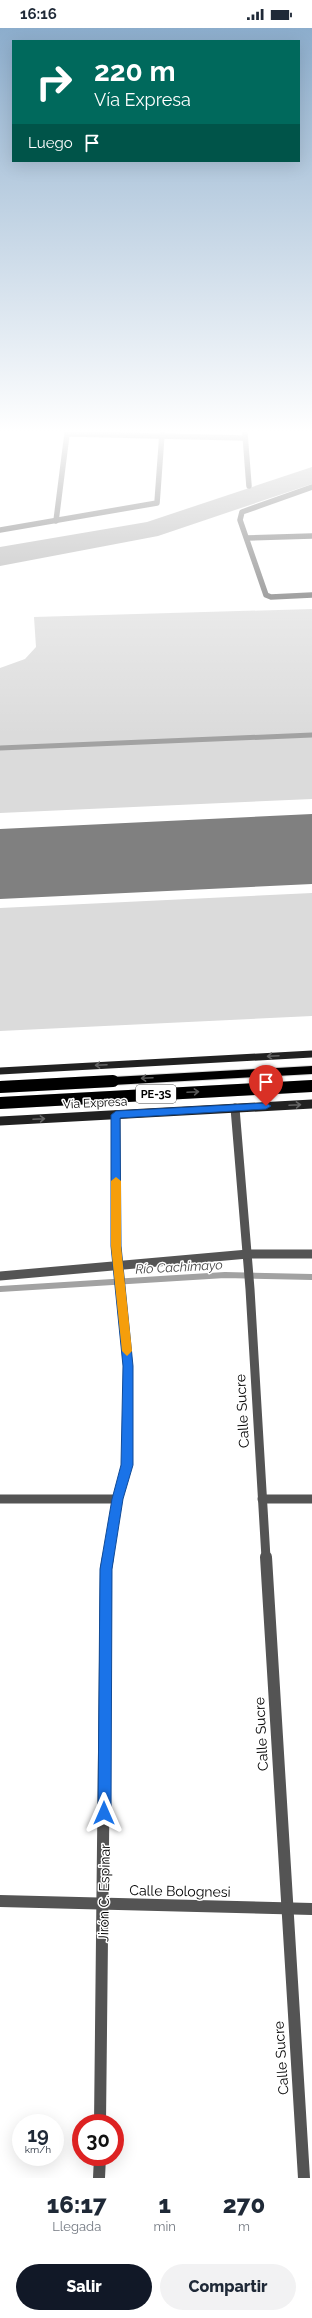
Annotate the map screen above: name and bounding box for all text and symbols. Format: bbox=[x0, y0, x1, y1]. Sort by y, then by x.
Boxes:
text: 16:16 bbox=[20, 5, 57, 23]
text: 220 m bbox=[94, 55, 176, 88]
icon: right bbox=[28, 56, 80, 108]
text: Vía Expresa bbox=[94, 89, 191, 110]
icon: arrive bbox=[81, 132, 103, 154]
text: Luego bbox=[28, 134, 73, 152]
one-way arrow bbox=[267, 1053, 280, 1060]
one-way arrow bbox=[95, 1062, 108, 1069]
pin bbox=[249, 1065, 283, 1106]
icon: arrive bbox=[255, 1071, 277, 1093]
one-way arrow bbox=[141, 1075, 154, 1082]
road number: PE-3S bbox=[136, 1085, 176, 1103]
one-way arrow bbox=[186, 1088, 199, 1096]
street label: Vía Expresa bbox=[62, 1094, 128, 1112]
one-way arrow bbox=[288, 1101, 301, 1108]
one-way arrow bbox=[32, 1115, 45, 1123]
water label: Río Cachimayo bbox=[135, 1257, 223, 1277]
street label: Calle Sucre bbox=[232, 1374, 252, 1448]
street label: Calle Sucre bbox=[251, 1697, 271, 1771]
position arrow bbox=[83, 1792, 125, 1834]
street label: Jirón C. Espinar bbox=[95, 1844, 113, 1942]
street label: Calle Bolognesi bbox=[129, 1882, 231, 1900]
street label: Calle Sucre bbox=[270, 2021, 292, 2095]
speed limit sign: 30 bbox=[72, 2114, 124, 2166]
text: 19 bbox=[27, 2123, 49, 2147]
text: km/h bbox=[25, 2144, 51, 2155]
text: 16:17 bbox=[47, 2190, 107, 2219]
text: 1 bbox=[158, 2190, 171, 2219]
text: 270 bbox=[223, 2190, 265, 2219]
text: Llegada bbox=[52, 2219, 101, 2234]
text: min bbox=[153, 2219, 176, 2234]
text: m bbox=[238, 2219, 250, 2234]
button: Salir bbox=[16, 2264, 152, 2310]
button: Compartir bbox=[160, 2264, 296, 2310]

